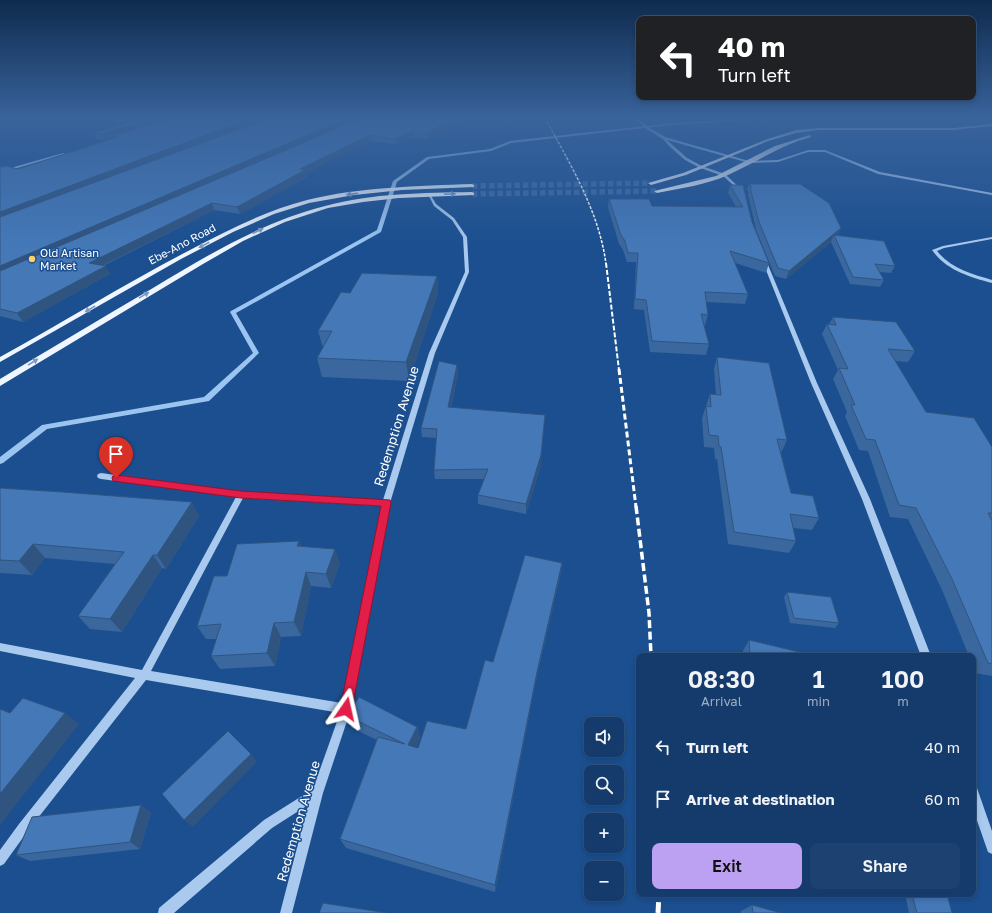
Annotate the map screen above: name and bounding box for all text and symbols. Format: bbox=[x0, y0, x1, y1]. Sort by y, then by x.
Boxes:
text: 40 m bbox=[718, 30, 785, 63]
icon: left bbox=[652, 32, 704, 84]
text: Turn left bbox=[718, 64, 791, 86]
one-way arrow bbox=[346, 191, 358, 197]
one-way arrow bbox=[444, 191, 457, 197]
street label: Ebe-Ano Road bbox=[146, 220, 218, 267]
one-way arrow bbox=[252, 228, 263, 234]
one-way arrow bbox=[198, 242, 209, 249]
place label: Old Artisan Market bbox=[40, 246, 99, 272]
marker: Old Artisan Market bbox=[27, 254, 37, 264]
one-way arrow bbox=[138, 292, 150, 299]
one-way arrow bbox=[84, 305, 96, 312]
one-way arrow bbox=[27, 359, 39, 366]
street label: Redemption Avenue bbox=[370, 364, 422, 488]
pin bbox=[99, 437, 133, 478]
icon: arrive bbox=[105, 443, 127, 465]
text: 08:30 bbox=[688, 664, 755, 693]
text: 1 bbox=[812, 664, 825, 693]
text: 100 bbox=[882, 664, 924, 693]
position arrow bbox=[325, 688, 367, 730]
text: Arrival bbox=[701, 693, 742, 709]
text: min bbox=[807, 693, 830, 709]
text: m bbox=[897, 693, 909, 709]
map controls bbox=[584, 717, 624, 901]
button: sound bbox=[584, 717, 624, 757]
icon: left bbox=[652, 736, 674, 758]
text: Turn left bbox=[686, 738, 748, 756]
text: 40 m bbox=[925, 738, 960, 756]
street label: Redemption Avenue bbox=[273, 759, 323, 883]
button: search bbox=[584, 765, 624, 805]
icon: arrive bbox=[652, 788, 674, 810]
text: Arrive at destination bbox=[686, 790, 835, 808]
text: 60 m bbox=[925, 790, 960, 808]
button: + bbox=[584, 813, 624, 853]
button: Exit bbox=[652, 843, 802, 889]
button: Share bbox=[810, 843, 960, 889]
button: − bbox=[584, 861, 624, 901]

